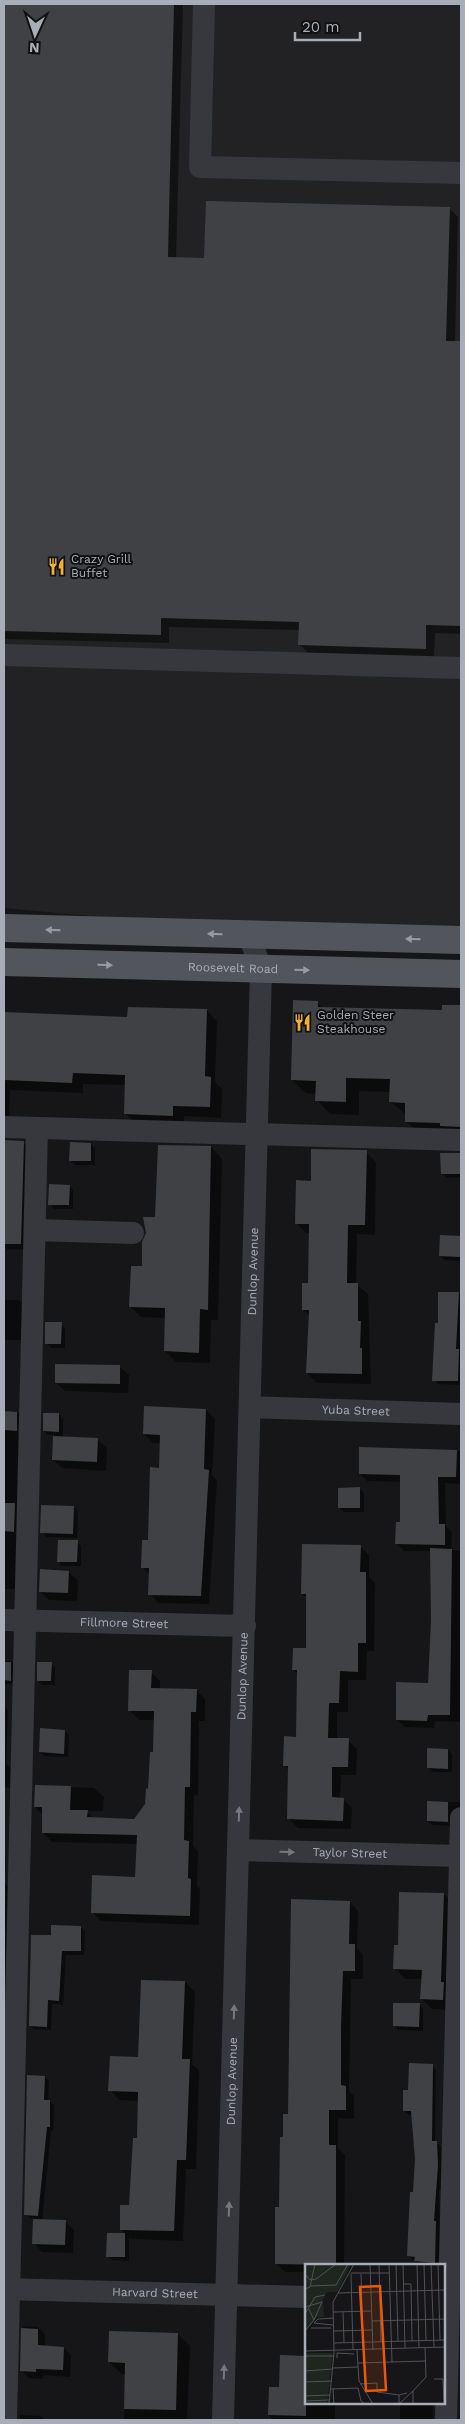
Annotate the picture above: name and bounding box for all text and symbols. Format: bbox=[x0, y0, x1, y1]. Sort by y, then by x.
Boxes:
north arrow bbox=[10, 10, 60, 60]
scale bar bbox=[295, 10, 360, 42]
text: 20 m bbox=[302, 18, 340, 36]
text: N bbox=[29, 40, 40, 56]
place label: Crazy Grill Buffet bbox=[71, 552, 132, 580]
restaurant icon: Crazy Grill Buffet bbox=[47, 556, 67, 576]
one-way arrow bbox=[44, 925, 60, 933]
one-way arrow bbox=[207, 930, 223, 938]
one-way arrow bbox=[404, 935, 420, 943]
street label: Roosevelt Road bbox=[188, 960, 278, 976]
one-way arrow bbox=[97, 961, 113, 969]
one-way arrow bbox=[295, 966, 311, 974]
place label: Golden Steer Steakhouse bbox=[317, 1008, 394, 1036]
restaurant icon: Golden Steer Steakhouse bbox=[293, 1012, 313, 1032]
street label: Dunlop Avenue bbox=[245, 1227, 261, 1316]
street label: Yuba Street bbox=[322, 1402, 390, 1419]
street label: Fillmore Street bbox=[80, 1615, 168, 1631]
street label: Dunlop Avenue bbox=[234, 1632, 251, 1720]
one-way arrow bbox=[236, 1806, 244, 1822]
street label: Taylor Street bbox=[313, 1845, 387, 1861]
one-way arrow bbox=[280, 1848, 296, 1856]
one-way arrow bbox=[230, 2003, 238, 2019]
street label: Dunlop Avenue bbox=[224, 2037, 240, 2125]
one-way arrow bbox=[225, 2201, 233, 2217]
inset map bbox=[305, 2264, 445, 2404]
street label: Harvard Street bbox=[112, 2285, 198, 2301]
one-way arrow bbox=[221, 2363, 229, 2379]

